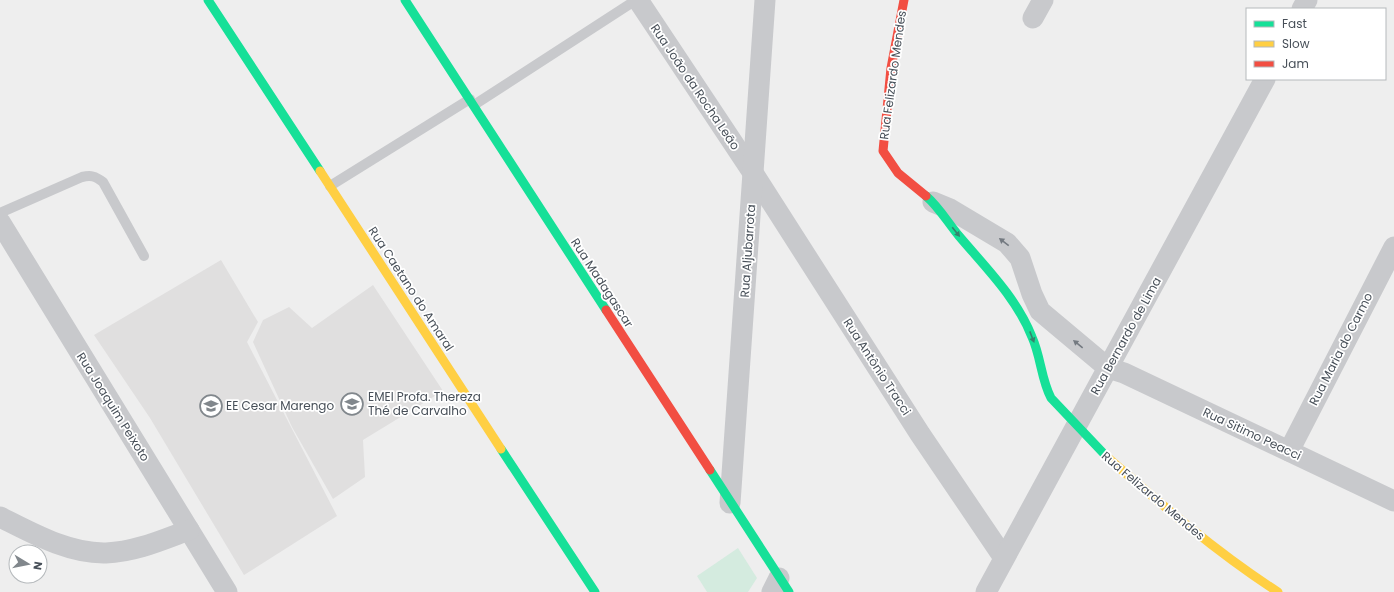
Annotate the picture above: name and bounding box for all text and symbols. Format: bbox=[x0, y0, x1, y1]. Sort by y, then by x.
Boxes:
legend bbox=[1246, 8, 1386, 80]
street label: Rua Felizardo Mendes bbox=[875, 9, 910, 140]
text: Fast bbox=[1282, 15, 1307, 32]
street label: Rua João da Rocha Leão bbox=[647, 20, 744, 153]
text: Slow bbox=[1282, 35, 1310, 52]
text: Jam bbox=[1282, 55, 1309, 72]
street label: Rua Aljubarrota bbox=[736, 204, 759, 298]
street label: Rua Caetano do Amaral bbox=[365, 223, 458, 354]
one-way arrow bbox=[952, 227, 961, 238]
street label: Rua Madagascar bbox=[567, 235, 638, 331]
one-way arrow bbox=[999, 238, 1010, 246]
street label: Rua Bernardo de Lima bbox=[1086, 274, 1165, 398]
street label: Rua Maria do Carmo bbox=[1305, 289, 1377, 408]
street label: Rua Antônio Tracci bbox=[840, 315, 915, 418]
one-way arrow bbox=[1029, 332, 1035, 344]
one-way arrow bbox=[1073, 339, 1084, 348]
street label: Rua Joaquim Peixoto bbox=[73, 349, 154, 465]
place label: EMEI Profa. Thereza Thé de Carvalho bbox=[368, 388, 481, 419]
school or university icon: EMEI Profa. Thereza Thé de Carvalho bbox=[339, 391, 365, 417]
school or university icon: EE Cesar Marengo bbox=[198, 393, 224, 419]
place label: EE Cesar Marengo bbox=[226, 397, 334, 414]
street label: Rua Sitimo Peacci bbox=[1200, 403, 1304, 464]
street label: Rua Felizardo Mendes bbox=[1098, 447, 1209, 544]
north arrow bbox=[8, 544, 48, 584]
text: N bbox=[29, 560, 46, 571]

